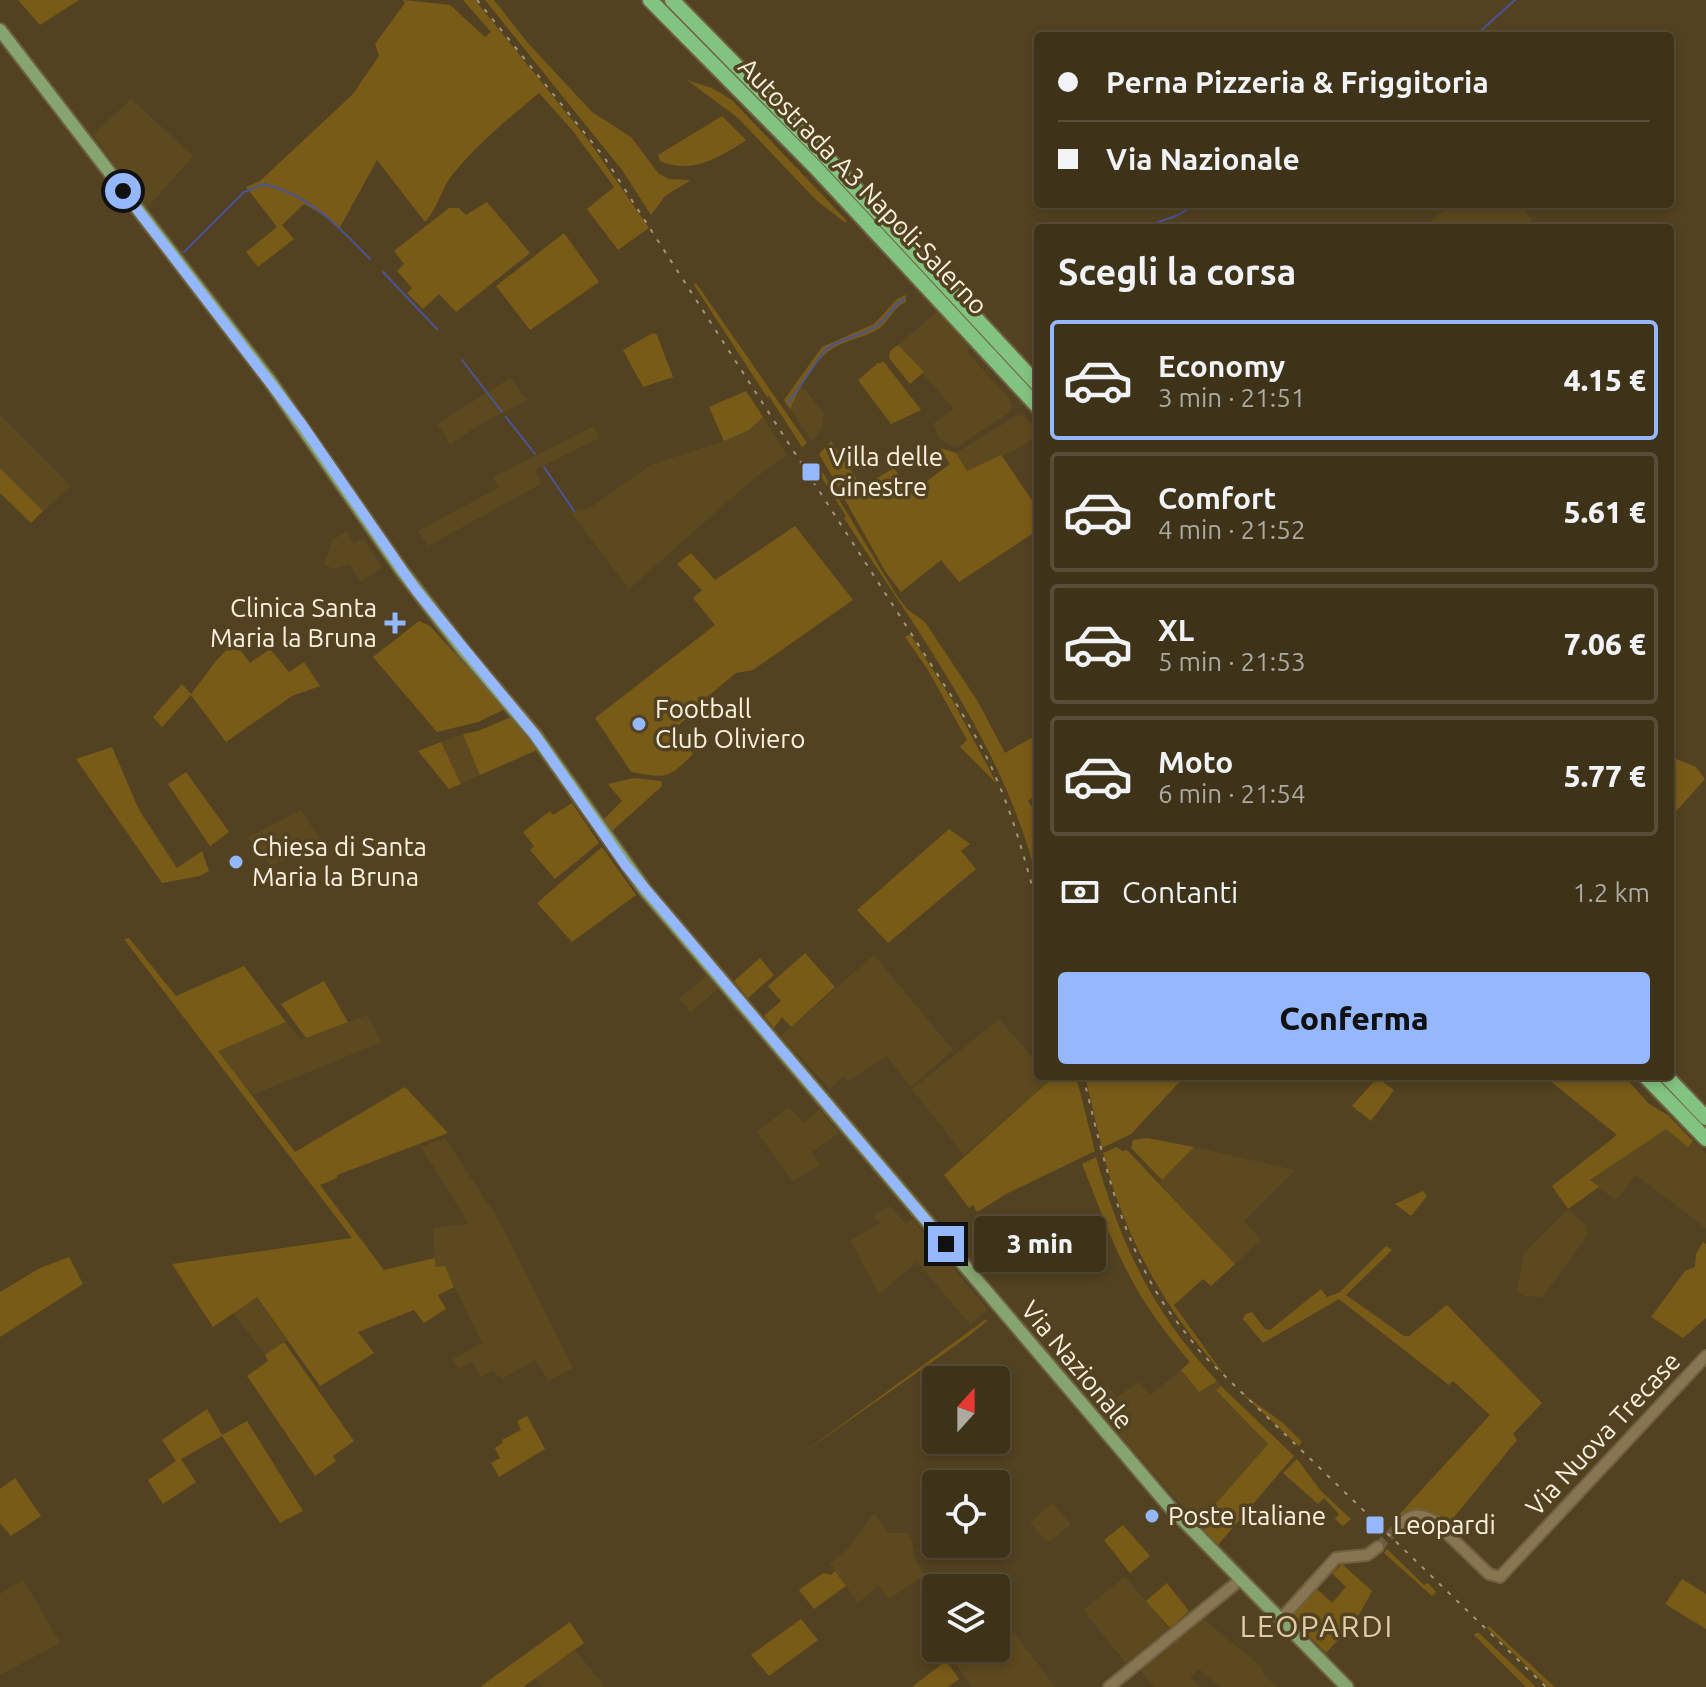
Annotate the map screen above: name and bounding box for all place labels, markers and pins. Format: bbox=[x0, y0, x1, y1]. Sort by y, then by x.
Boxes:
place label: Villa delle Ginestre bbox=[829, 442, 943, 501]
marker: Villa delle Ginestre bbox=[800, 461, 822, 483]
place label: Clinica Santa Maria la Bruna bbox=[210, 593, 377, 652]
marker: Clinica Santa Maria la Bruna bbox=[384, 612, 406, 634]
place label: Football Club Oliviero bbox=[655, 694, 805, 753]
marker: Football Club Oliviero bbox=[630, 715, 648, 733]
place label: Chiesa di Santa Maria la Bruna bbox=[252, 832, 427, 891]
marker: Chiesa di Santa Maria la Bruna bbox=[227, 853, 245, 871]
place label: Poste Italiane bbox=[1168, 1501, 1326, 1530]
marker: Poste Italiane bbox=[1143, 1507, 1161, 1525]
place label: Leopardi bbox=[1393, 1510, 1496, 1539]
marker: Leopardi bbox=[1364, 1514, 1386, 1536]

